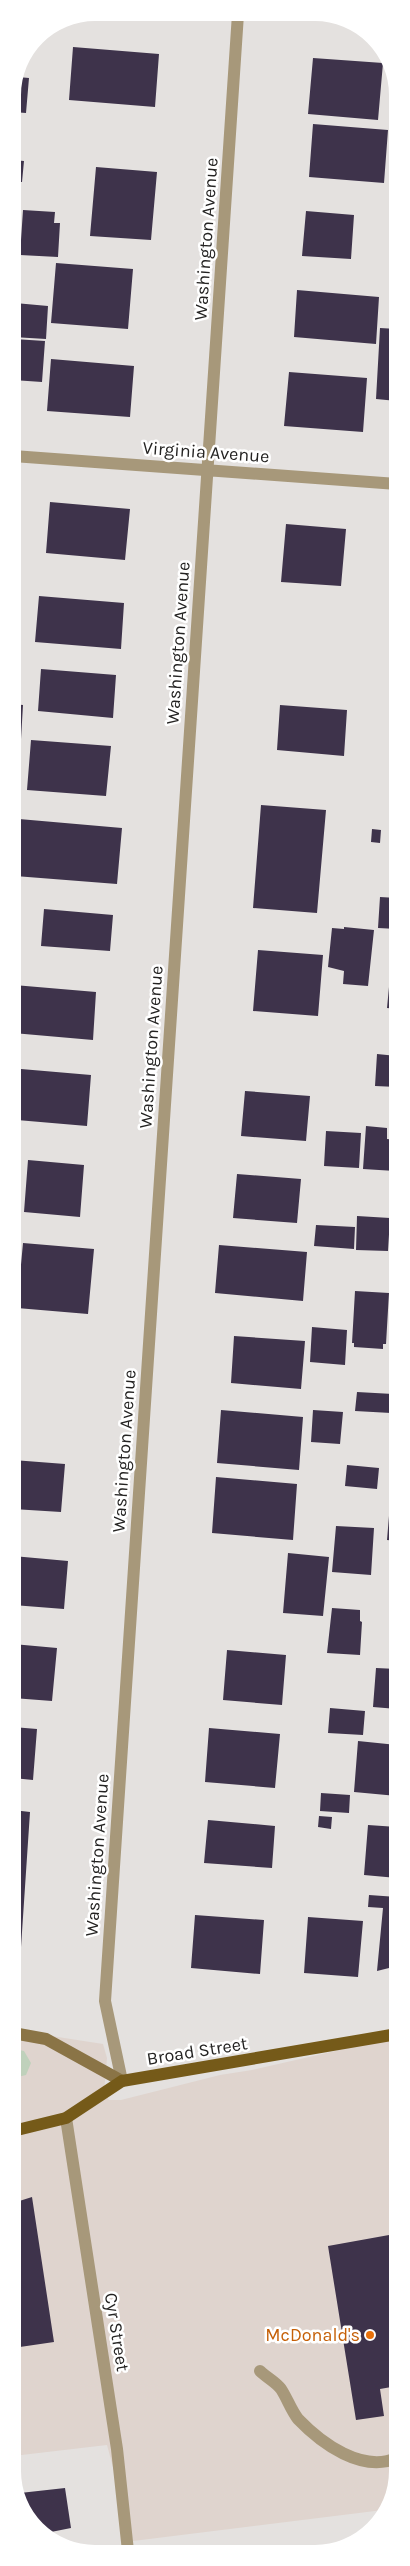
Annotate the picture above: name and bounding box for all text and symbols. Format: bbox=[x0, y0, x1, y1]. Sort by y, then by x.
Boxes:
street label: Washington Avenue bbox=[189, 157, 223, 321]
street label: Virginia Avenue bbox=[142, 437, 270, 467]
street label: Washington Avenue bbox=[161, 561, 195, 725]
street label: Washington Avenue bbox=[134, 965, 168, 1129]
street label: Washington Avenue bbox=[107, 1369, 141, 1533]
street label: Washington Avenue bbox=[80, 1773, 114, 1937]
street label: Broad Street bbox=[145, 2032, 249, 2070]
street label: Cyr Street bbox=[100, 2291, 134, 2373]
place label: McDonald's bbox=[265, 2324, 360, 2346]
marker: McDonald's bbox=[364, 2329, 376, 2341]

